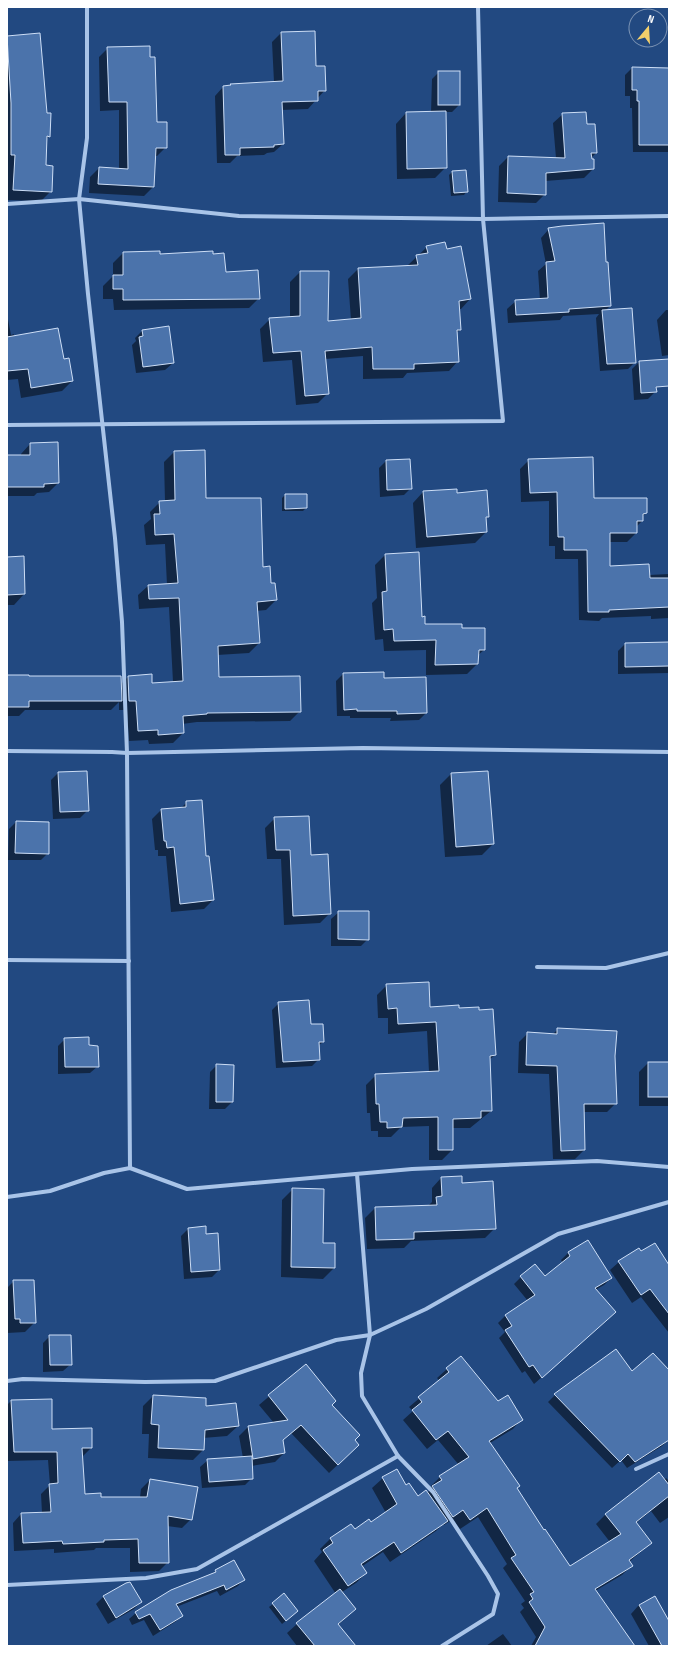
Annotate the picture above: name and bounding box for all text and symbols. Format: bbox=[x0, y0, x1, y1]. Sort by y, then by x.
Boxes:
north arrow bbox=[628, 8, 668, 48]
text: N bbox=[646, 12, 656, 26]

